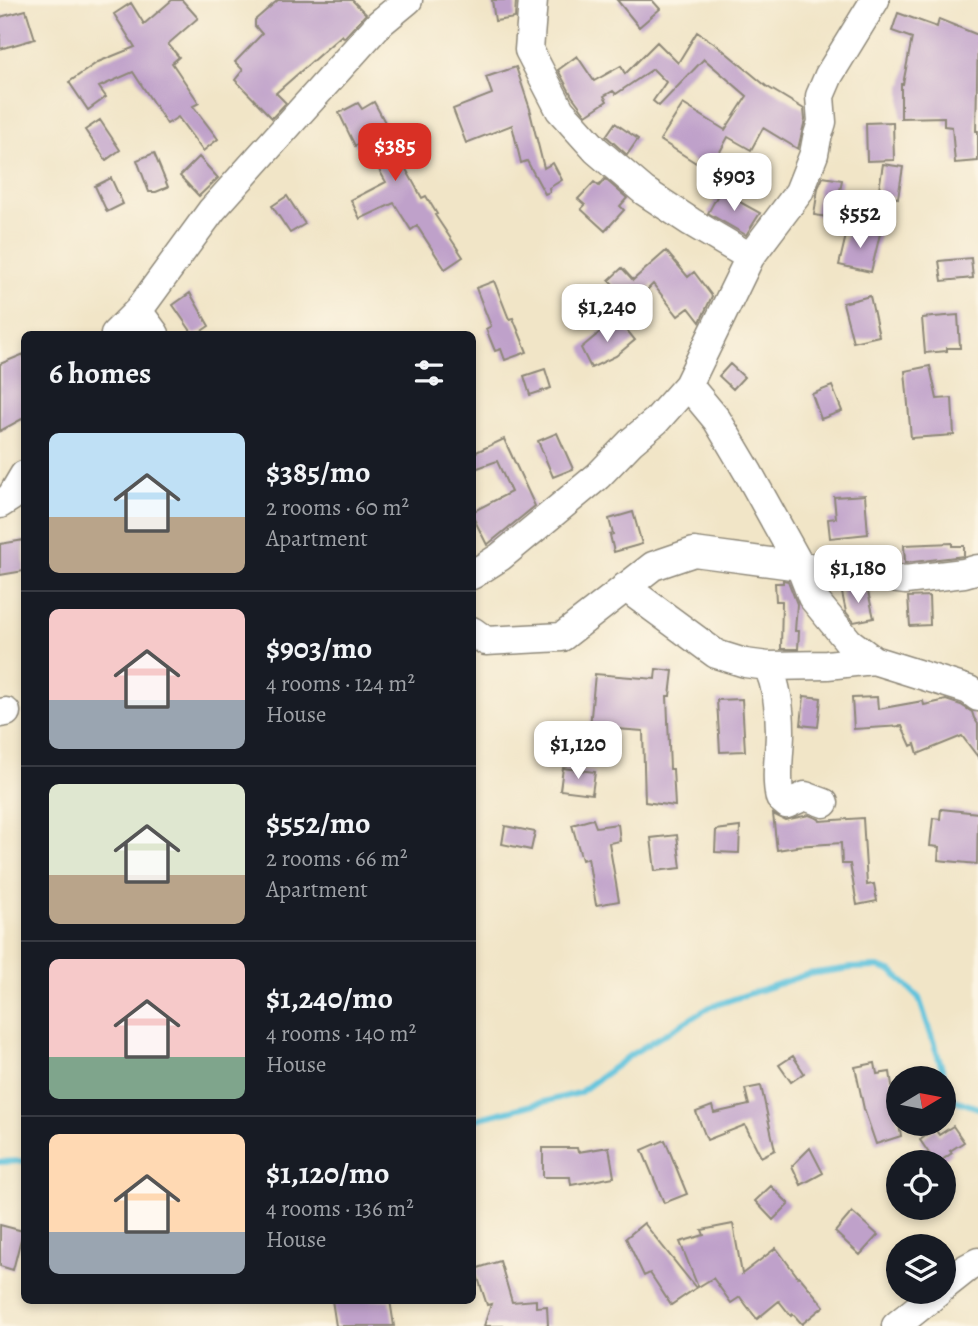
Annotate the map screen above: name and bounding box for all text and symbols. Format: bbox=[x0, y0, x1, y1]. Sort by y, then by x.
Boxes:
pin: $385 bbox=[354, 124, 436, 183]
text: $385 bbox=[374, 130, 416, 161]
pin: $903 bbox=[693, 154, 775, 213]
text: $903 bbox=[713, 160, 755, 191]
pin: $552 bbox=[819, 190, 901, 250]
text: $552 bbox=[839, 197, 881, 228]
pin: $1,240 bbox=[550, 284, 664, 344]
text: $1,240 bbox=[578, 291, 636, 322]
text: 6 homes bbox=[49, 353, 151, 393]
icon: filters bbox=[410, 354, 448, 392]
text: $385/mo bbox=[266, 452, 371, 492]
icon: home bbox=[105, 461, 189, 545]
text: 2 rooms · 60 m² bbox=[266, 492, 409, 523]
text: Apartment bbox=[266, 523, 368, 554]
pin: $1,180 bbox=[801, 546, 915, 605]
text: $1,180 bbox=[830, 552, 886, 583]
text: $903/mo bbox=[266, 628, 372, 668]
icon: home bbox=[105, 637, 189, 721]
text: 4 rooms · 124 m² bbox=[266, 668, 415, 699]
text: House bbox=[266, 699, 326, 730]
pin: $1,120 bbox=[521, 722, 635, 781]
text: $1,120 bbox=[550, 728, 606, 759]
text: $552/mo bbox=[266, 803, 371, 843]
icon: home bbox=[105, 812, 189, 896]
text: 2 rooms · 66 m² bbox=[266, 843, 408, 874]
text: Apartment bbox=[266, 874, 368, 905]
text: $1,240/mo bbox=[266, 978, 393, 1018]
icon: home bbox=[105, 987, 189, 1071]
text: 4 rooms · 140 m² bbox=[266, 1018, 416, 1049]
text: House bbox=[266, 1049, 326, 1080]
north arrow bbox=[886, 1066, 956, 1136]
map controls bbox=[886, 1066, 956, 1304]
button: locate bbox=[886, 1150, 956, 1220]
text: $1,120/mo bbox=[266, 1153, 390, 1193]
icon: home bbox=[105, 1162, 189, 1246]
text: 4 rooms · 136 m² bbox=[266, 1193, 414, 1224]
text: House bbox=[266, 1224, 326, 1255]
button: layers bbox=[886, 1234, 956, 1304]

